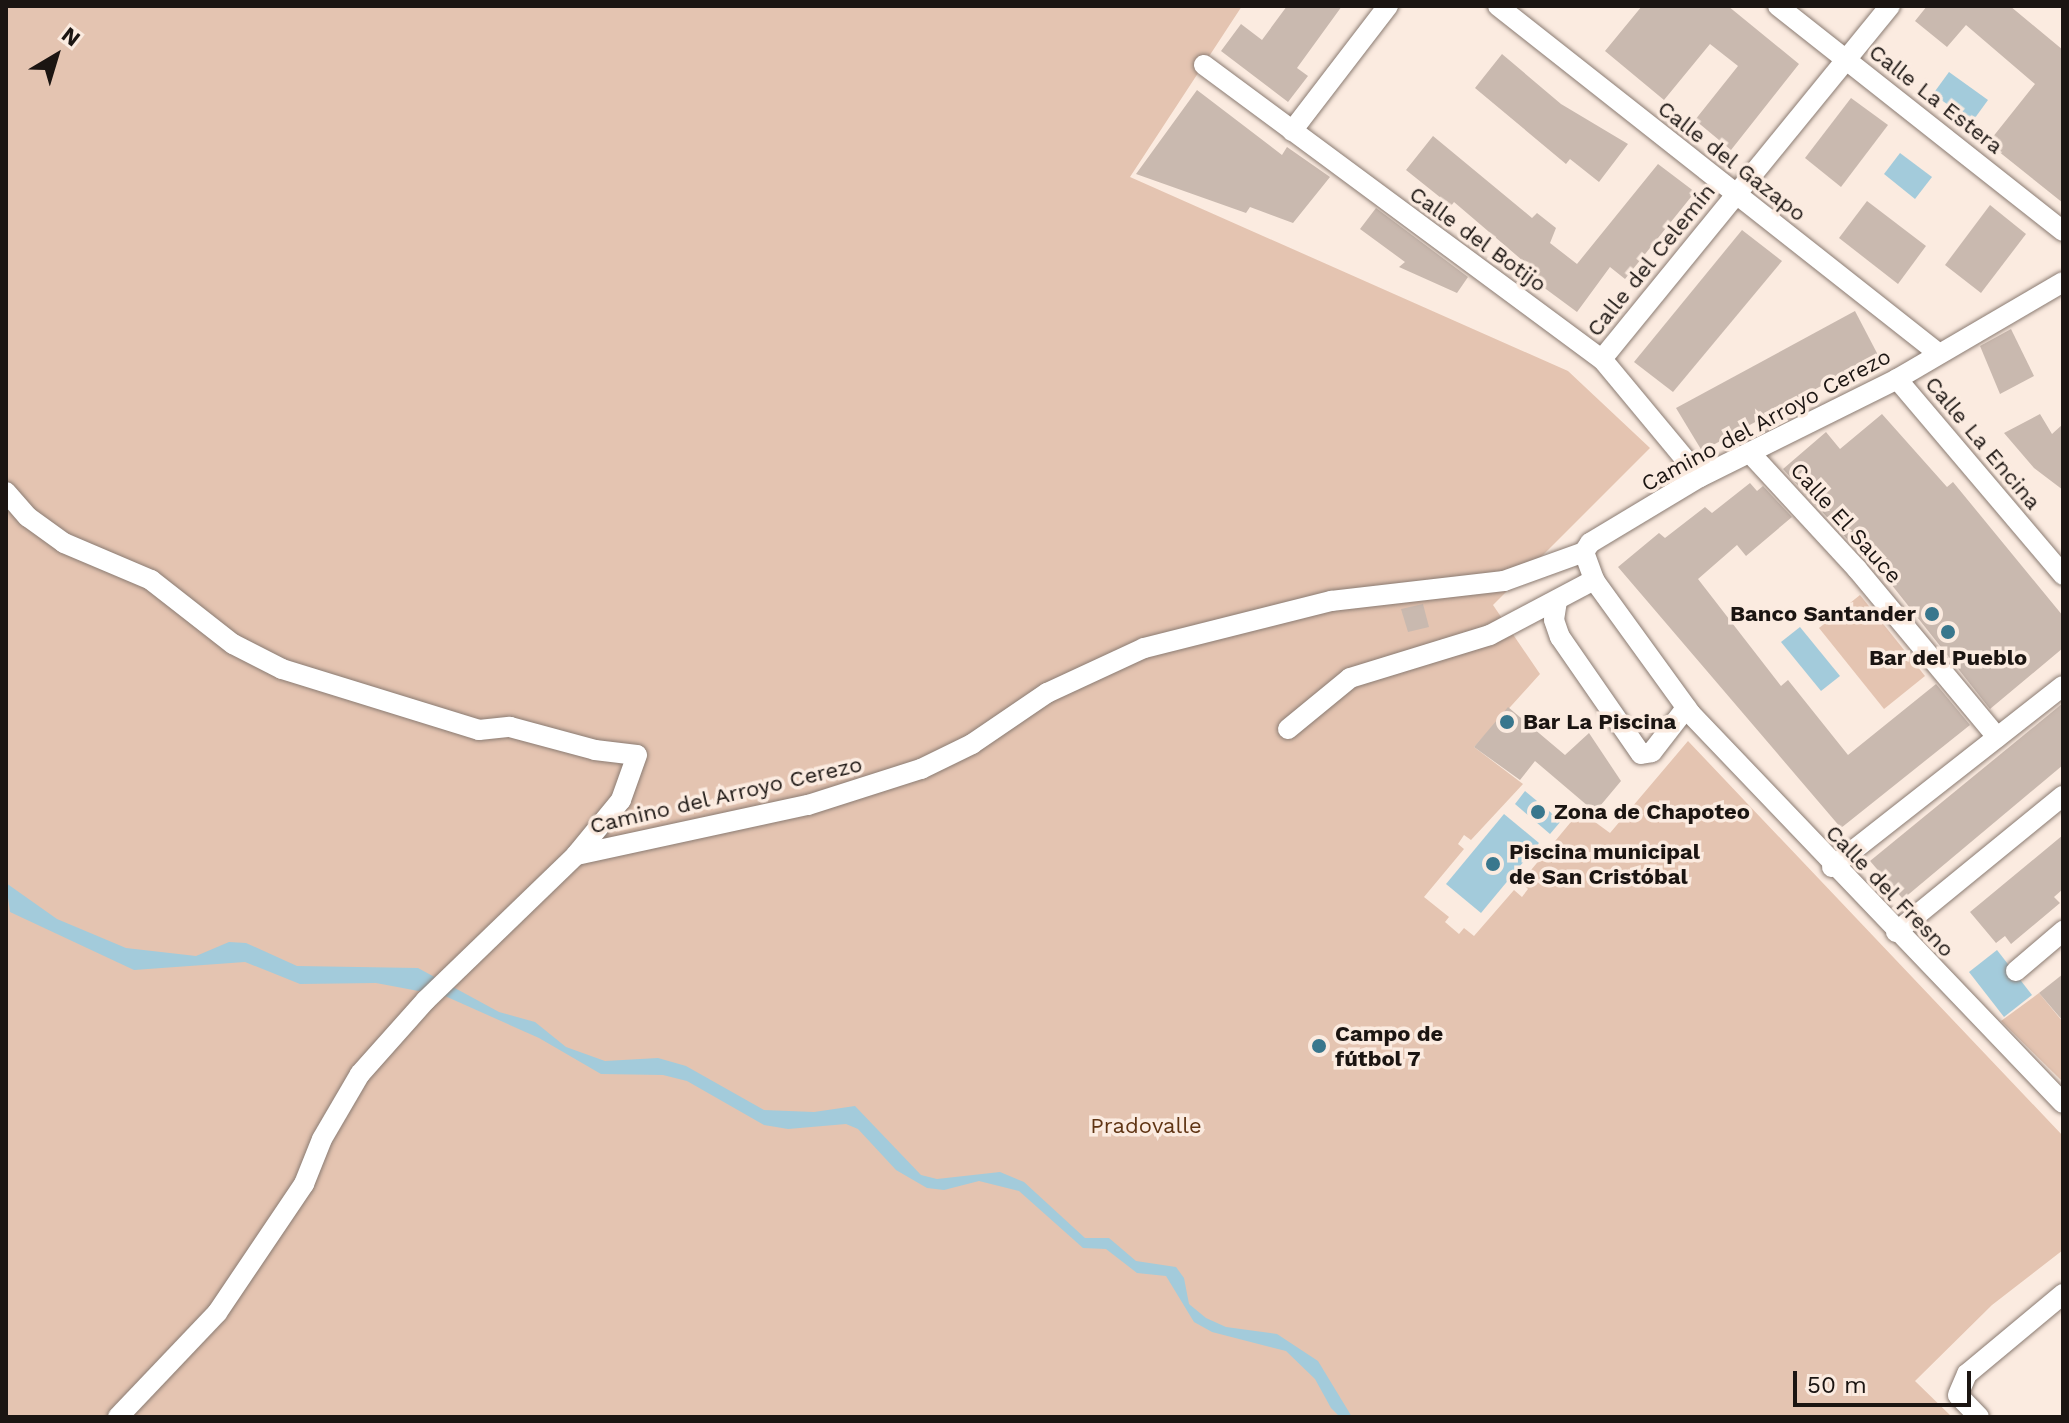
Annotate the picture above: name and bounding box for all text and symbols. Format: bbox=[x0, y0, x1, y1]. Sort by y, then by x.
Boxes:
north arrow bbox=[16, 16, 96, 96]
text: N bbox=[57, 22, 85, 52]
street label: Calle La Estera bbox=[1864, 38, 2008, 160]
street label: Calle del Gazapo bbox=[1652, 95, 1812, 227]
street label: Calle del Celemín bbox=[1581, 178, 1721, 342]
street label: Calle del Botijo bbox=[1404, 180, 1552, 298]
street label: Camino del Arroyo Cerezo bbox=[1636, 343, 1896, 497]
street label: Calle La Encina bbox=[1919, 371, 2047, 515]
street label: Calle El Sauce bbox=[1785, 457, 1907, 589]
place label: Banco Santander bbox=[1730, 601, 1916, 627]
marker: Banco Santander bbox=[1923, 605, 1941, 623]
marker: Bar del Pueblo bbox=[1939, 623, 1957, 641]
place label: Bar del Pueblo bbox=[1869, 645, 2027, 671]
place label: Bar La Piscina bbox=[1523, 709, 1677, 735]
marker: Bar La Piscina bbox=[1498, 713, 1516, 731]
street label: Camino del Arroyo Cerezo bbox=[586, 751, 866, 839]
place label: Zona de Chapoteo bbox=[1554, 799, 1750, 825]
marker: Zona de Chapoteo bbox=[1529, 803, 1547, 821]
street label: Calle del Fresno bbox=[1820, 819, 1960, 963]
place label: Piscina municipal de San Cristóbal bbox=[1509, 838, 1700, 890]
marker: Piscina municipal de San Cristóbal bbox=[1484, 855, 1502, 873]
place label: Campo de fútbol 7 bbox=[1335, 1020, 1443, 1072]
marker: Campo de fútbol 7 bbox=[1310, 1037, 1328, 1055]
park label: Pradovalle bbox=[1090, 1113, 1202, 1139]
scale bar bbox=[1797, 1355, 1975, 1405]
text: 50 m bbox=[1807, 1371, 1867, 1399]

